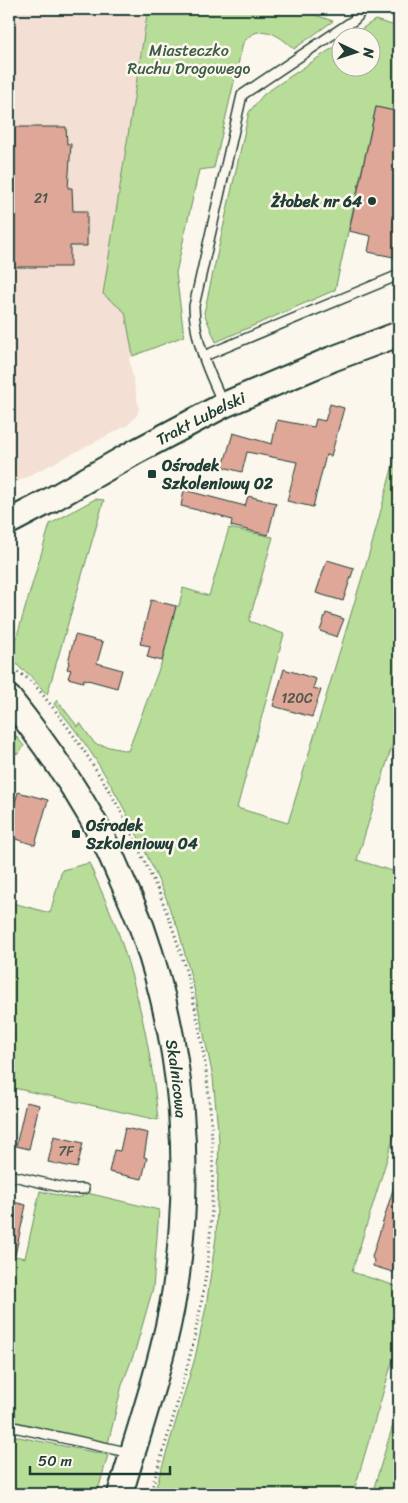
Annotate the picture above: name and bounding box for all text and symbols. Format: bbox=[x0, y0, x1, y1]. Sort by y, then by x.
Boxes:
north arrow bbox=[330, 28, 380, 78]
park label: Miasteczko Ruchu Drogowego bbox=[128, 36, 251, 83]
text: N bbox=[356, 46, 381, 59]
house number: 21 bbox=[34, 186, 48, 211]
place label: Żłobek nr 64 bbox=[270, 187, 362, 216]
marker: Żłobek nr 64 bbox=[366, 195, 378, 207]
street label: Trakt Lubelski bbox=[150, 383, 251, 453]
place label: Ośrodek Szkoleniowy 02 bbox=[161, 451, 274, 498]
marker: Ośrodek Szkoleniowy 02 bbox=[146, 468, 158, 480]
house number: 120C bbox=[281, 686, 313, 711]
place label: Ośrodek Szkoleniowy 04 bbox=[85, 811, 198, 858]
marker: Ośrodek Szkoleniowy 04 bbox=[70, 828, 82, 840]
street label: Skalnicowa bbox=[157, 1037, 196, 1119]
house number: 7F bbox=[58, 1139, 75, 1164]
scale bar bbox=[30, 1443, 170, 1475]
text: 50 m bbox=[38, 1448, 73, 1474]

